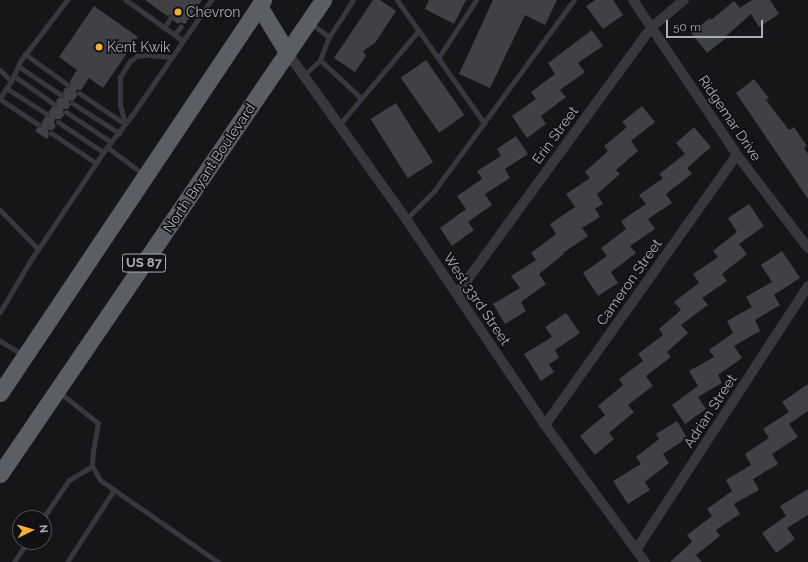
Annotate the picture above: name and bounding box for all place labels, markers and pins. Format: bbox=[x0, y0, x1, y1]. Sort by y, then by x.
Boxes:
place label: Chevron bbox=[186, 4, 240, 20]
marker: Chevron bbox=[173, 7, 183, 17]
place label: Kent Kwik bbox=[107, 39, 170, 55]
marker: Kent Kwik bbox=[94, 42, 104, 52]

